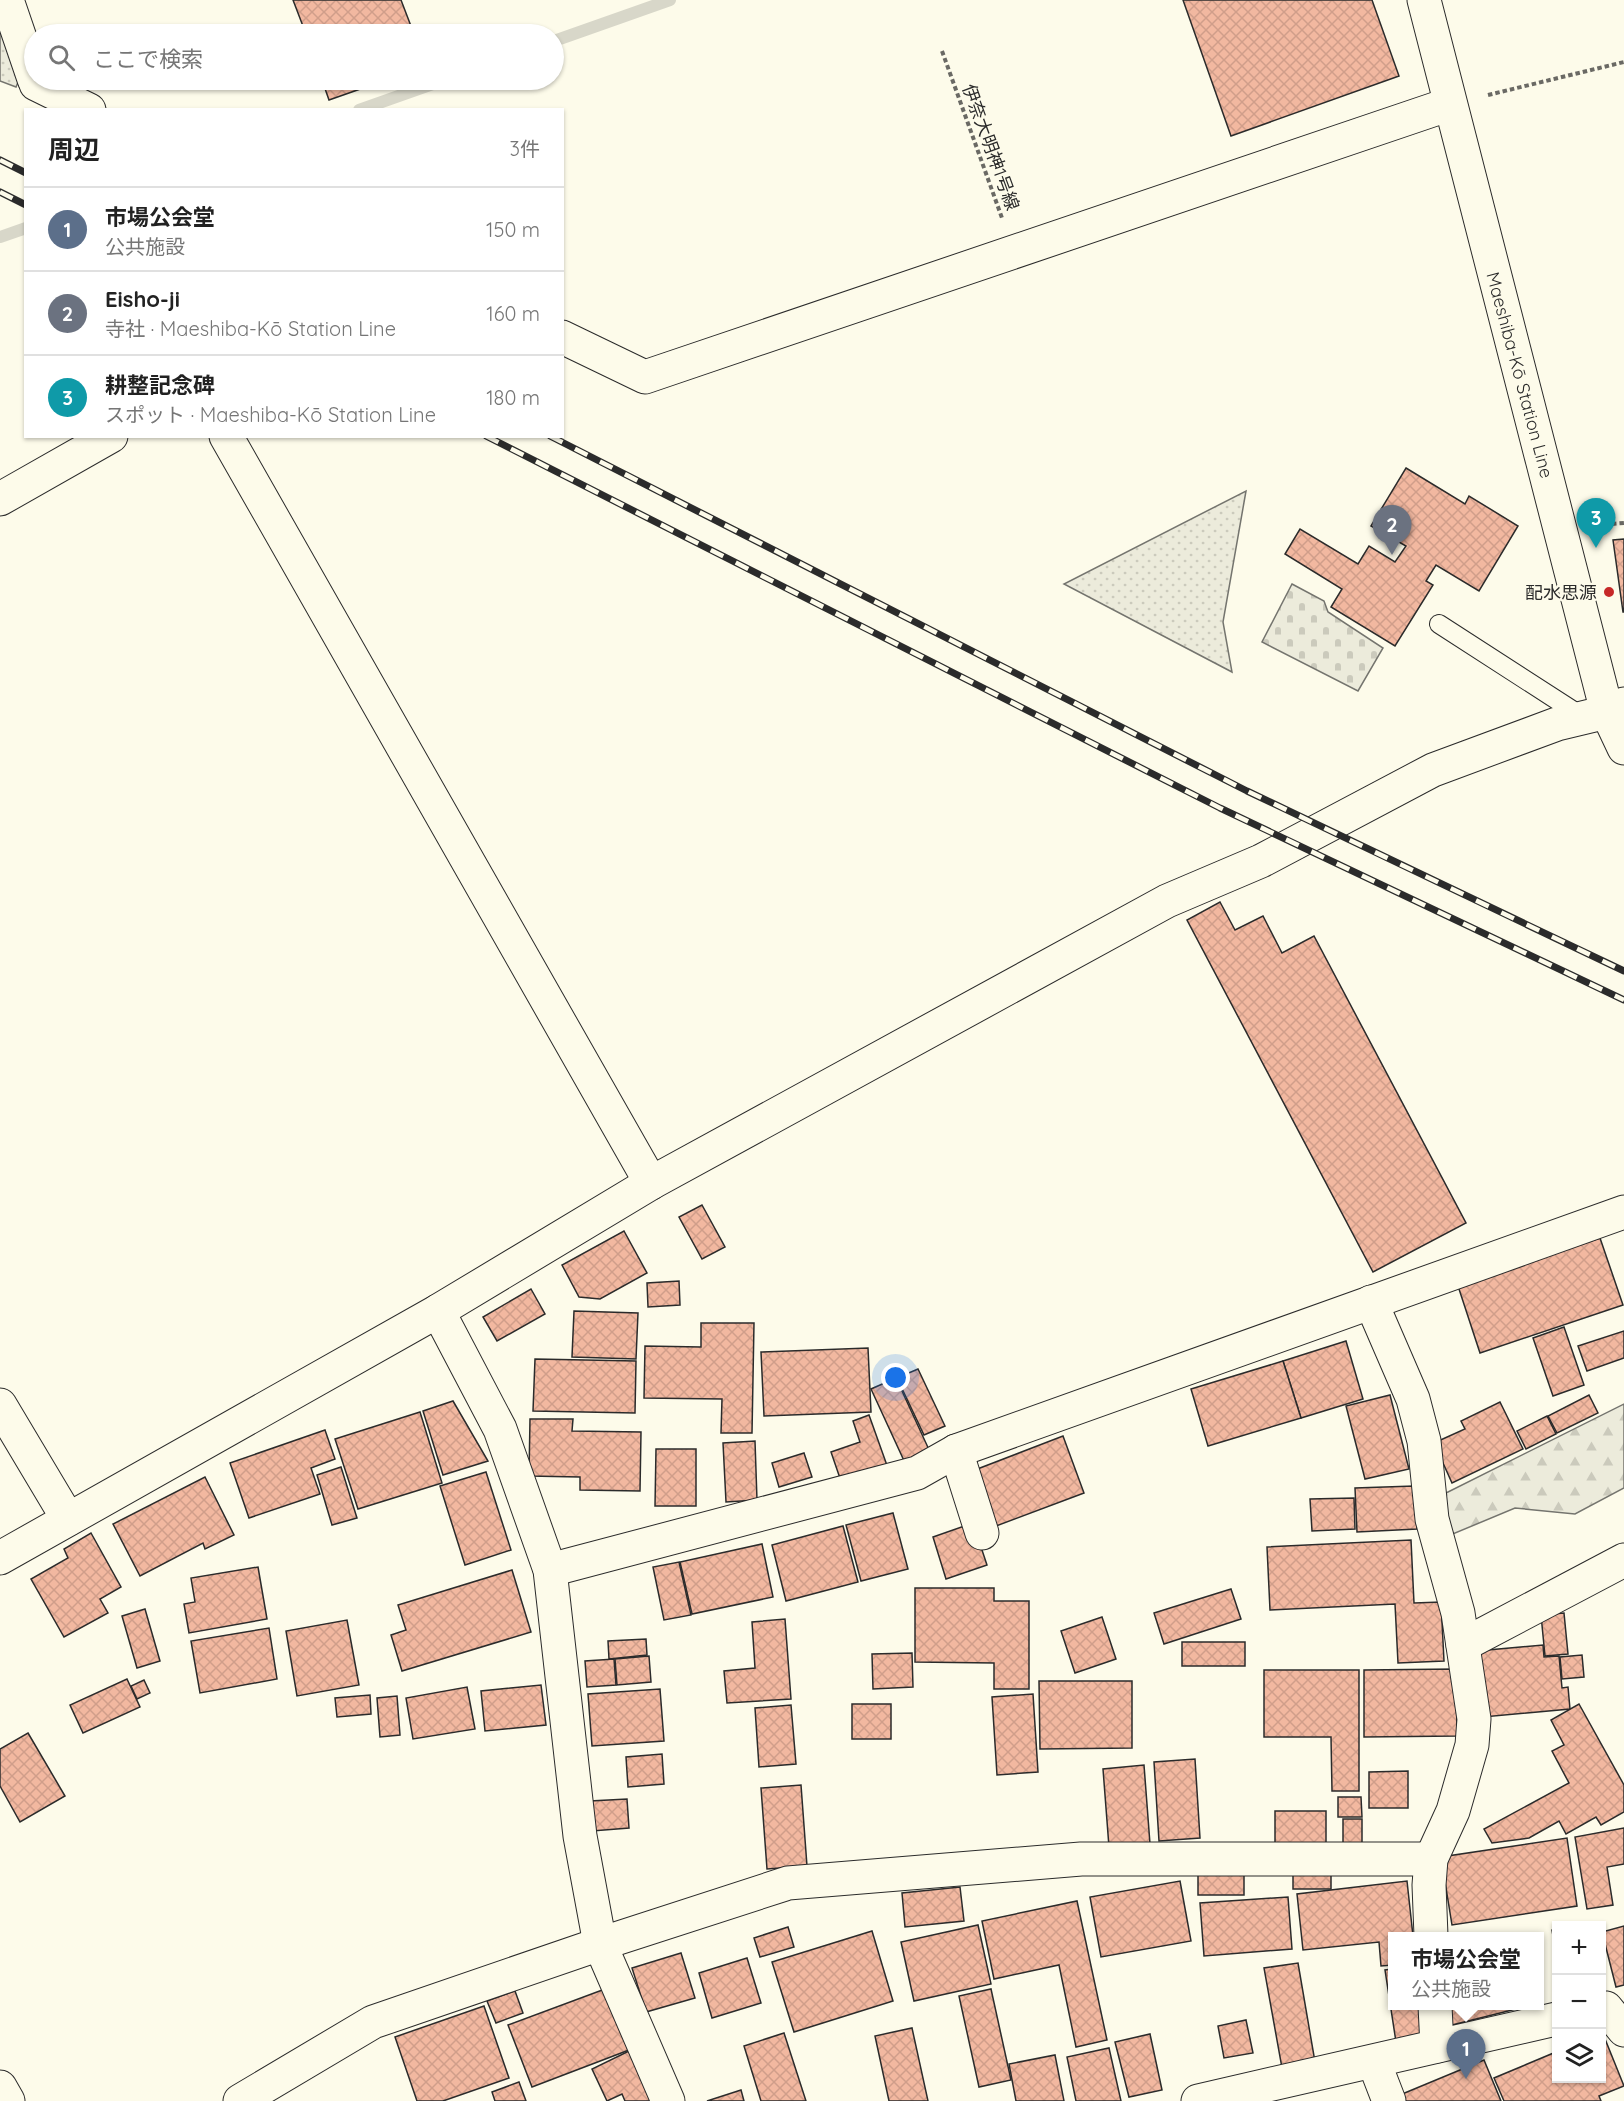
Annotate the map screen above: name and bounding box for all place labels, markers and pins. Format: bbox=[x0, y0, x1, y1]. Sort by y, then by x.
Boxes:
pin: 3 bbox=[1576, 498, 1616, 548]
pin: 2 bbox=[1372, 506, 1412, 555]
place label: 配水思源 bbox=[1525, 581, 1597, 604]
marker: 配水思源 bbox=[1602, 585, 1616, 599]
pin: 1 bbox=[1446, 2030, 1486, 2079]

